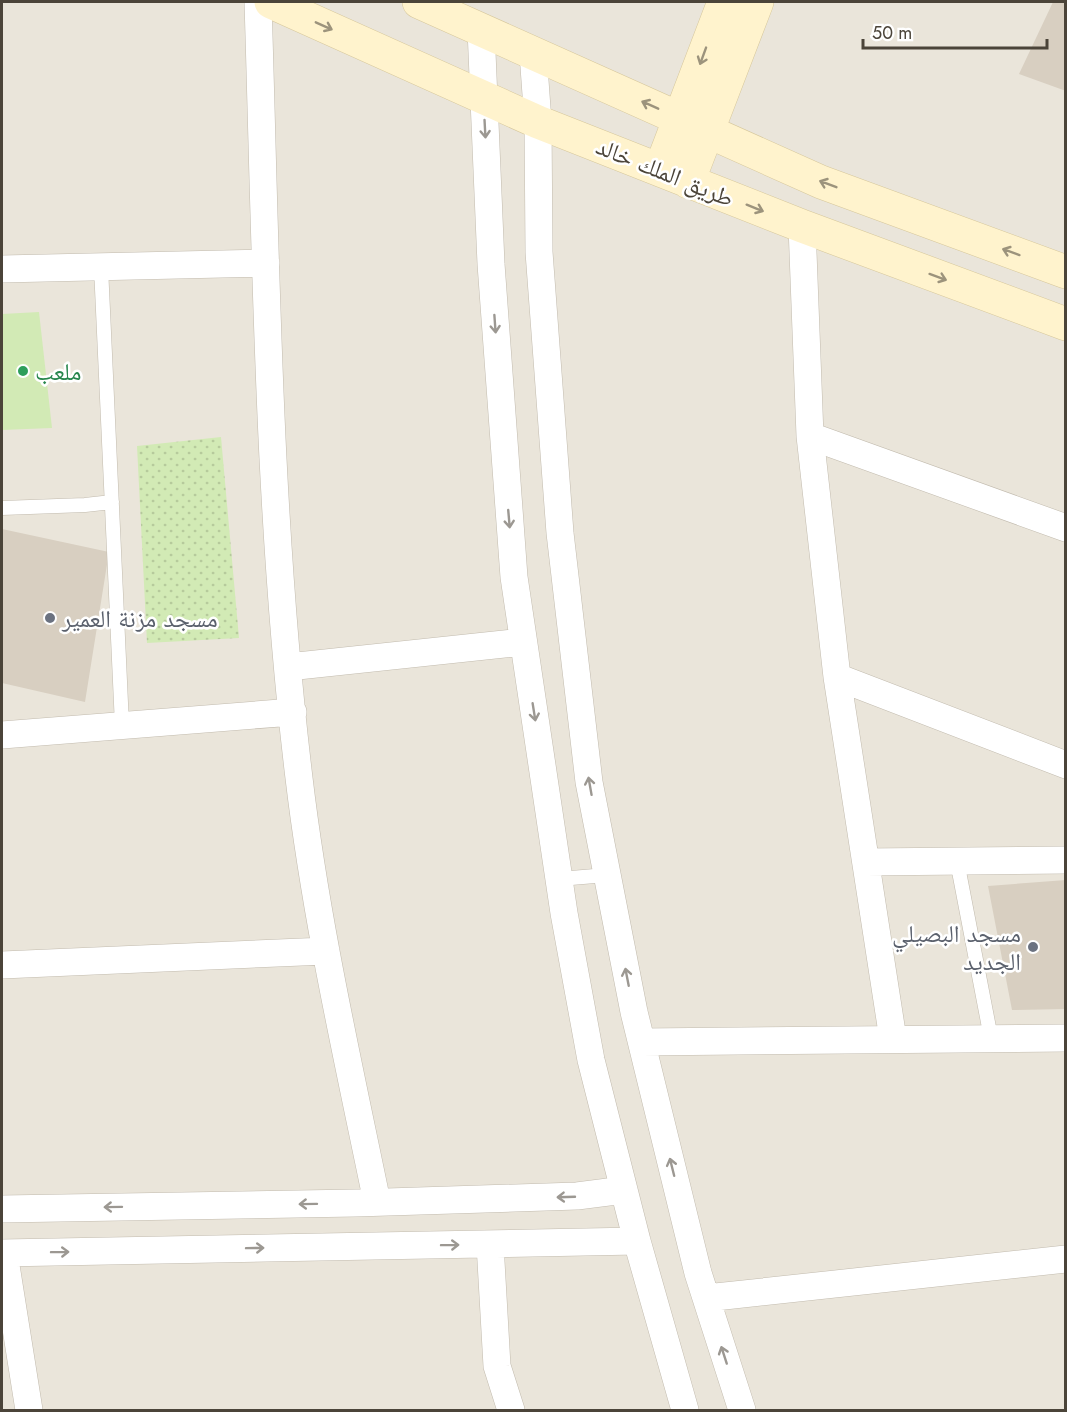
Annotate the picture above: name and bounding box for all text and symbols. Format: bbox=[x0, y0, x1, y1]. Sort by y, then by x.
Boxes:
scale bar bbox=[863, 12, 1048, 50]
one-way arrow bbox=[315, 20, 333, 32]
text: 50 m bbox=[872, 20, 912, 46]
one-way arrow bbox=[697, 47, 708, 65]
one-way arrow bbox=[641, 99, 659, 110]
one-way arrow bbox=[480, 119, 491, 139]
street label: طريق الملك خالد bbox=[591, 128, 739, 216]
one-way arrow bbox=[819, 178, 838, 189]
one-way arrow bbox=[745, 203, 764, 214]
one-way arrow bbox=[1002, 245, 1020, 256]
one-way arrow bbox=[928, 272, 946, 283]
one-way arrow bbox=[490, 314, 501, 334]
place label: ملعب bbox=[35, 354, 81, 389]
marker: ملعب bbox=[16, 364, 30, 378]
one-way arrow bbox=[504, 508, 515, 528]
place label: مسجد مزنة العمير bbox=[61, 601, 218, 636]
marker: مسجد مزنة العمير bbox=[43, 611, 57, 625]
one-way arrow bbox=[529, 702, 540, 721]
one-way arrow bbox=[584, 776, 595, 796]
place label: مسجد البصيلي الجديد bbox=[892, 916, 1021, 979]
marker: مسجد البصيلي الجديد bbox=[1026, 940, 1040, 954]
one-way arrow bbox=[621, 968, 632, 987]
one-way arrow bbox=[666, 1158, 678, 1177]
one-way arrow bbox=[556, 1191, 576, 1202]
one-way arrow bbox=[298, 1198, 318, 1209]
one-way arrow bbox=[103, 1201, 123, 1213]
one-way arrow bbox=[439, 1239, 459, 1251]
one-way arrow bbox=[244, 1243, 264, 1254]
one-way arrow bbox=[49, 1246, 69, 1258]
one-way arrow bbox=[718, 1346, 729, 1365]

